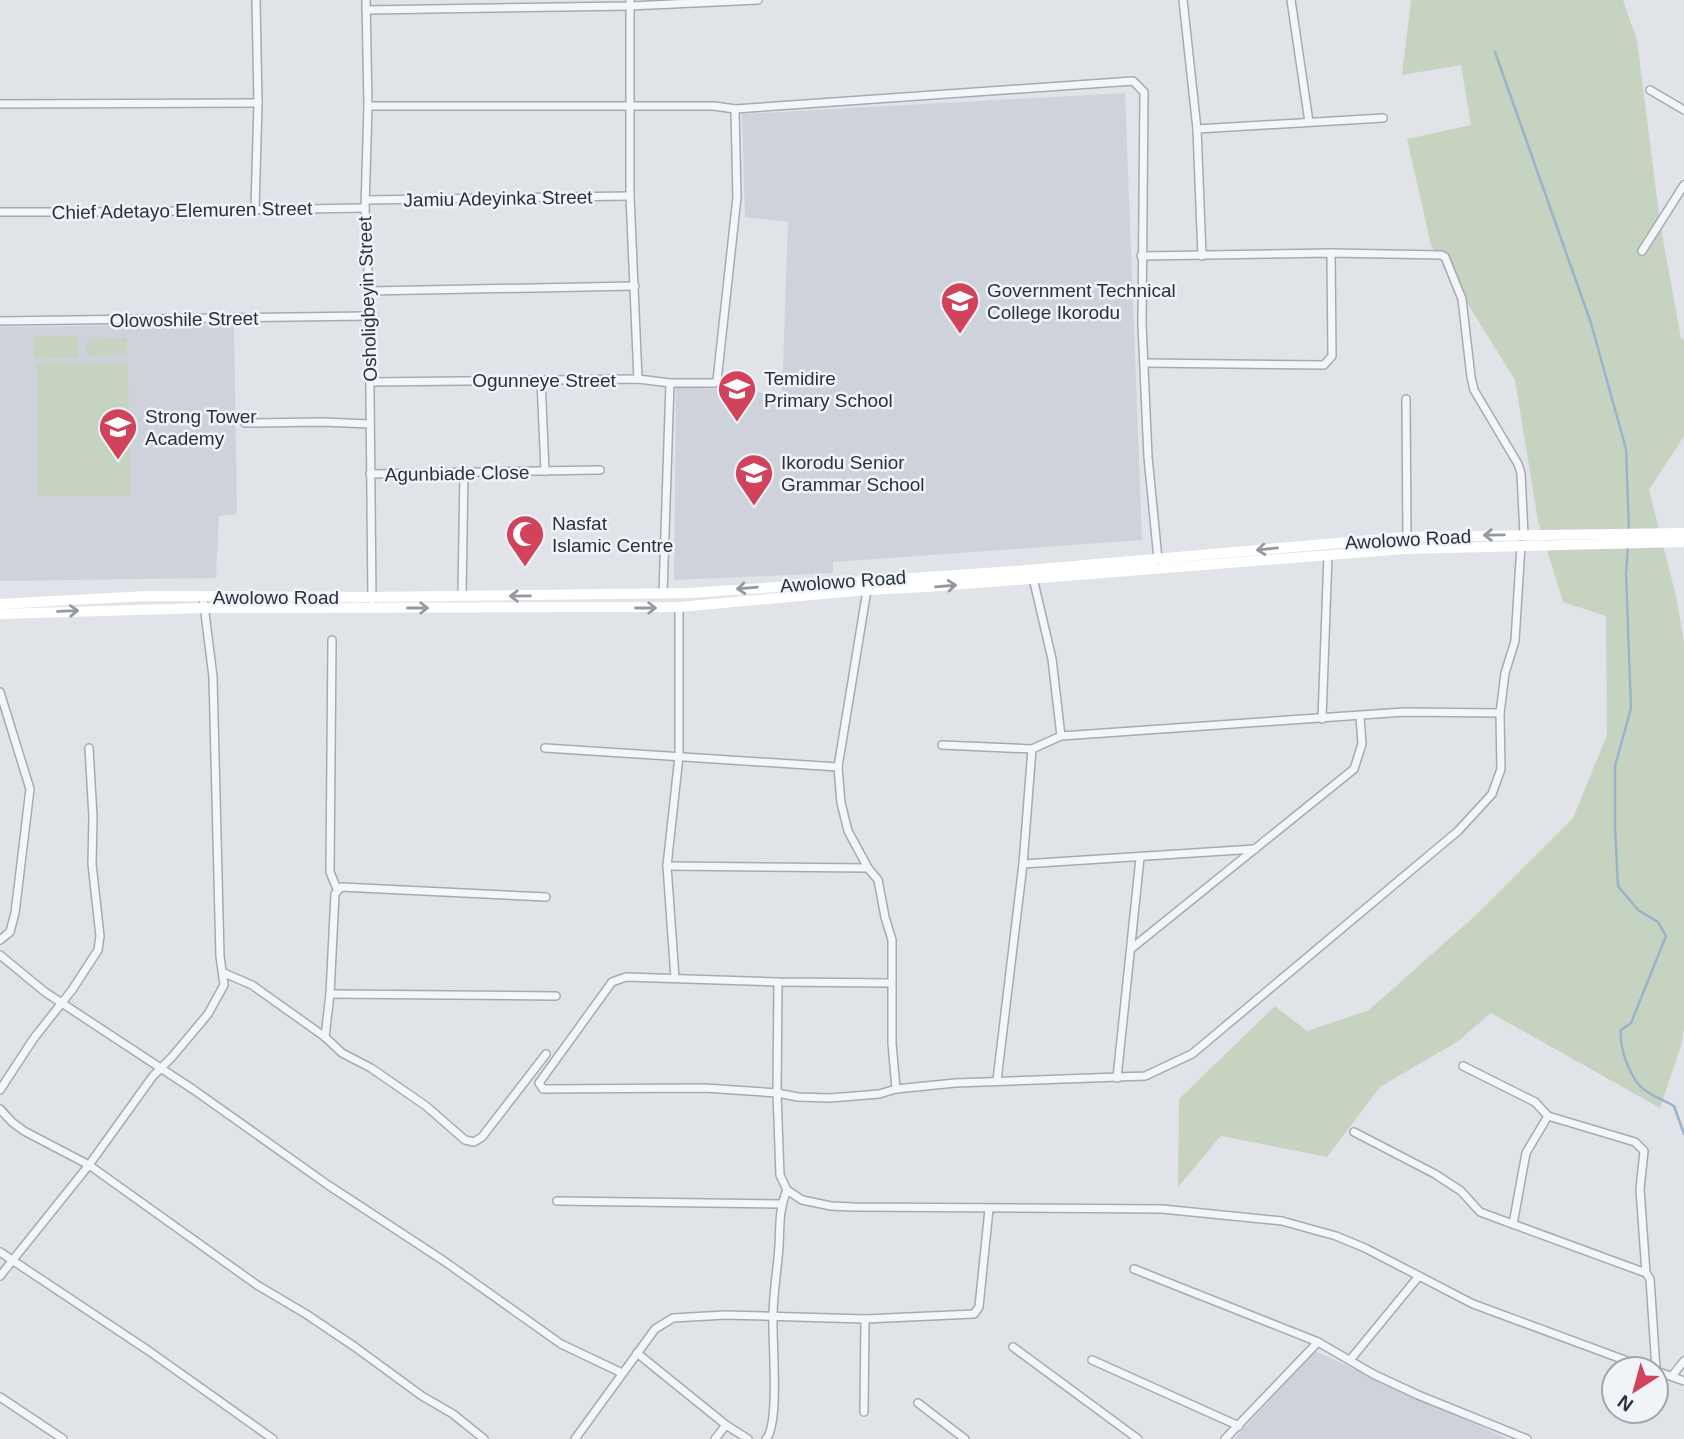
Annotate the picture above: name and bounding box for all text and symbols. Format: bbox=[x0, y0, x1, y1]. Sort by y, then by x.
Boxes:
street label: Jamiu Adeyinka Street bbox=[403, 186, 593, 211]
street label: Chief Adetayo Elemuren Street bbox=[51, 198, 313, 223]
street label: Osholigbeyin Street bbox=[354, 215, 381, 382]
school or university icon: Government Technical College Ikorodu bbox=[939, 280, 981, 335]
place label: Government Technical College Ikorodu bbox=[987, 280, 1176, 323]
street label: Olowoshile Street bbox=[109, 308, 259, 331]
school or university icon: Temidire Primary School bbox=[716, 368, 758, 423]
place label: Temidire Primary School bbox=[764, 368, 893, 411]
street label: Ogunneye Street bbox=[472, 370, 617, 391]
school or university icon: Strong Tower Academy bbox=[97, 406, 139, 461]
place label: Strong Tower Academy bbox=[145, 406, 257, 449]
school or university icon: Ikorodu Senior Grammar School bbox=[733, 452, 775, 507]
place label: Ikorodu Senior Grammar School bbox=[781, 452, 925, 495]
street label: Agunbiade Close bbox=[384, 462, 530, 485]
mosque icon: Nasfat Islamic Centre bbox=[504, 513, 546, 568]
place label: Nasfat Islamic Centre bbox=[552, 513, 673, 556]
street label: Awolowo Road bbox=[1344, 526, 1472, 553]
one-way arrow bbox=[1483, 529, 1506, 542]
one-way arrow bbox=[1257, 543, 1279, 556]
street label: Awolowo Road bbox=[779, 567, 907, 596]
one-way arrow bbox=[934, 579, 956, 592]
one-way arrow bbox=[737, 582, 759, 595]
street label: Awolowo Road bbox=[213, 587, 339, 608]
one-way arrow bbox=[509, 589, 532, 602]
one-way arrow bbox=[406, 601, 429, 615]
one-way arrow bbox=[634, 601, 657, 615]
one-way arrow bbox=[56, 604, 79, 617]
north arrow bbox=[1600, 1355, 1670, 1425]
text: N bbox=[1614, 1391, 1637, 1416]

